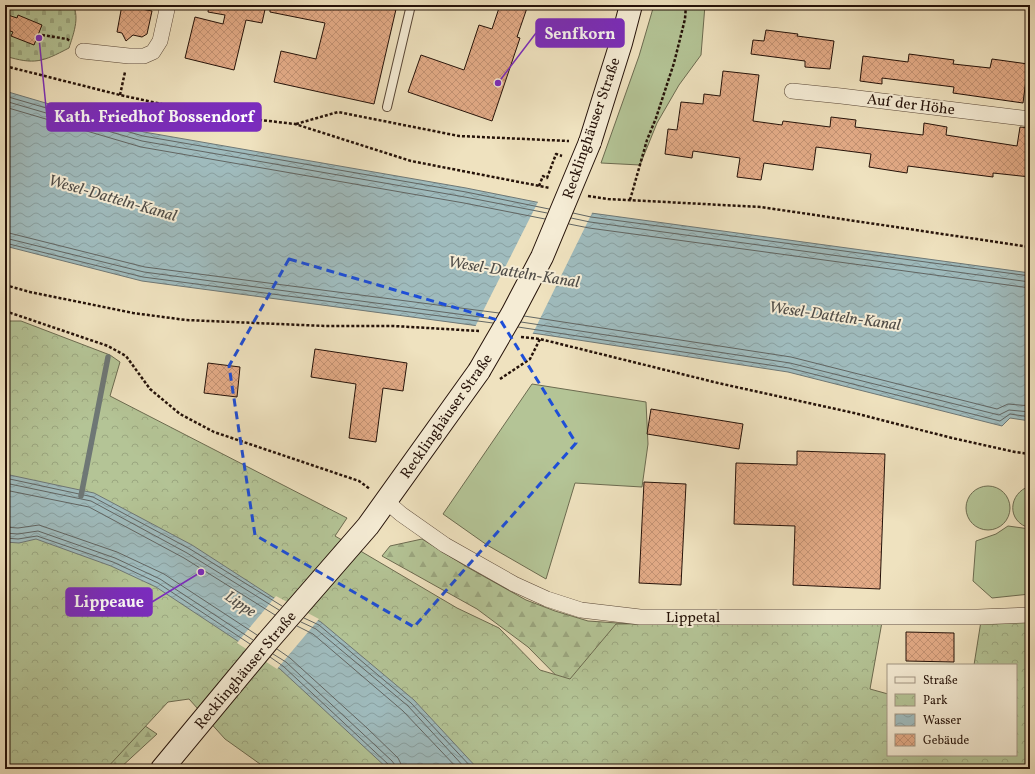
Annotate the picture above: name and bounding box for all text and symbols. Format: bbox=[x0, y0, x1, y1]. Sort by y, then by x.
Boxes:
callout: Senfkorn bbox=[536, 19, 624, 47]
text: Senfkorn bbox=[544, 24, 616, 46]
street label: Recklinghäuser Straße bbox=[558, 55, 626, 202]
street label: Auf der Höhe bbox=[866, 90, 956, 121]
callout: Kath. Friedhof Bossendorf bbox=[47, 103, 261, 131]
text: Kath. Friedhof Bossendorf bbox=[54, 107, 256, 129]
water label: Wesel-Datteln-Kanal bbox=[46, 170, 179, 228]
water label: Wesel-Datteln-Kanal bbox=[446, 252, 581, 294]
water label: Wesel-Datteln-Kanal bbox=[767, 297, 902, 337]
street label: Recklinghäuser Straße bbox=[396, 350, 498, 484]
water label: Lippe bbox=[220, 586, 260, 623]
callout: Lippeaue bbox=[66, 588, 152, 616]
text: Lippeaue bbox=[74, 592, 144, 614]
street label: Recklinghäuser Straße bbox=[190, 607, 302, 735]
street label: Lippetal bbox=[666, 608, 720, 629]
legend bbox=[887, 664, 1017, 756]
text: Straße bbox=[923, 673, 958, 689]
text: Park bbox=[923, 693, 948, 709]
text: Wasser bbox=[923, 713, 961, 729]
text: Gebäude bbox=[923, 733, 970, 749]

